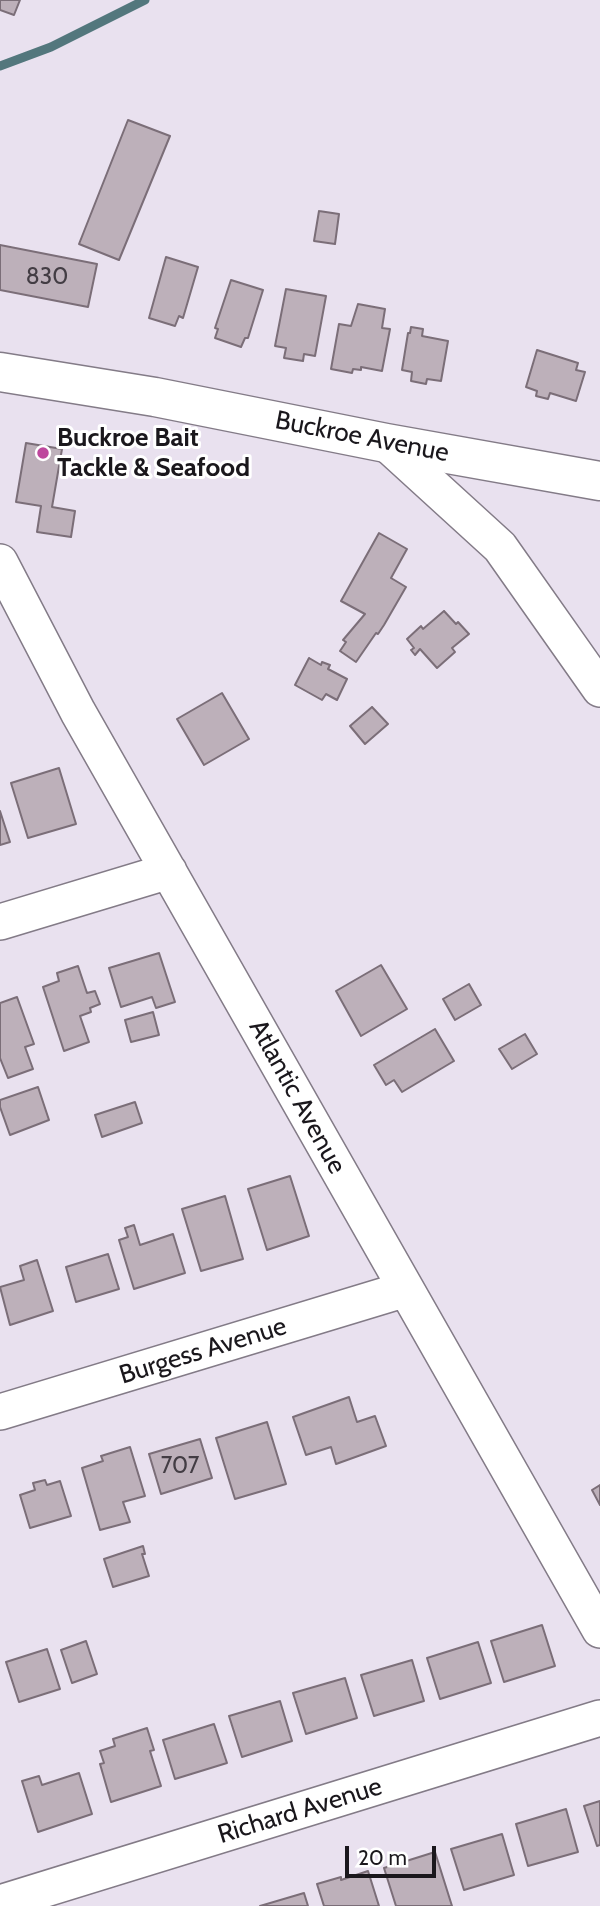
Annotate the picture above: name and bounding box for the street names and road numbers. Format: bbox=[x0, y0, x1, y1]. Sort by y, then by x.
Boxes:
street label: Buckroe Avenue bbox=[273, 405, 451, 469]
street label: Atlantic Avenue bbox=[242, 1014, 352, 1180]
street label: Burgess Avenue bbox=[116, 1311, 290, 1391]
street label: Richard Avenue bbox=[214, 1771, 386, 1851]

